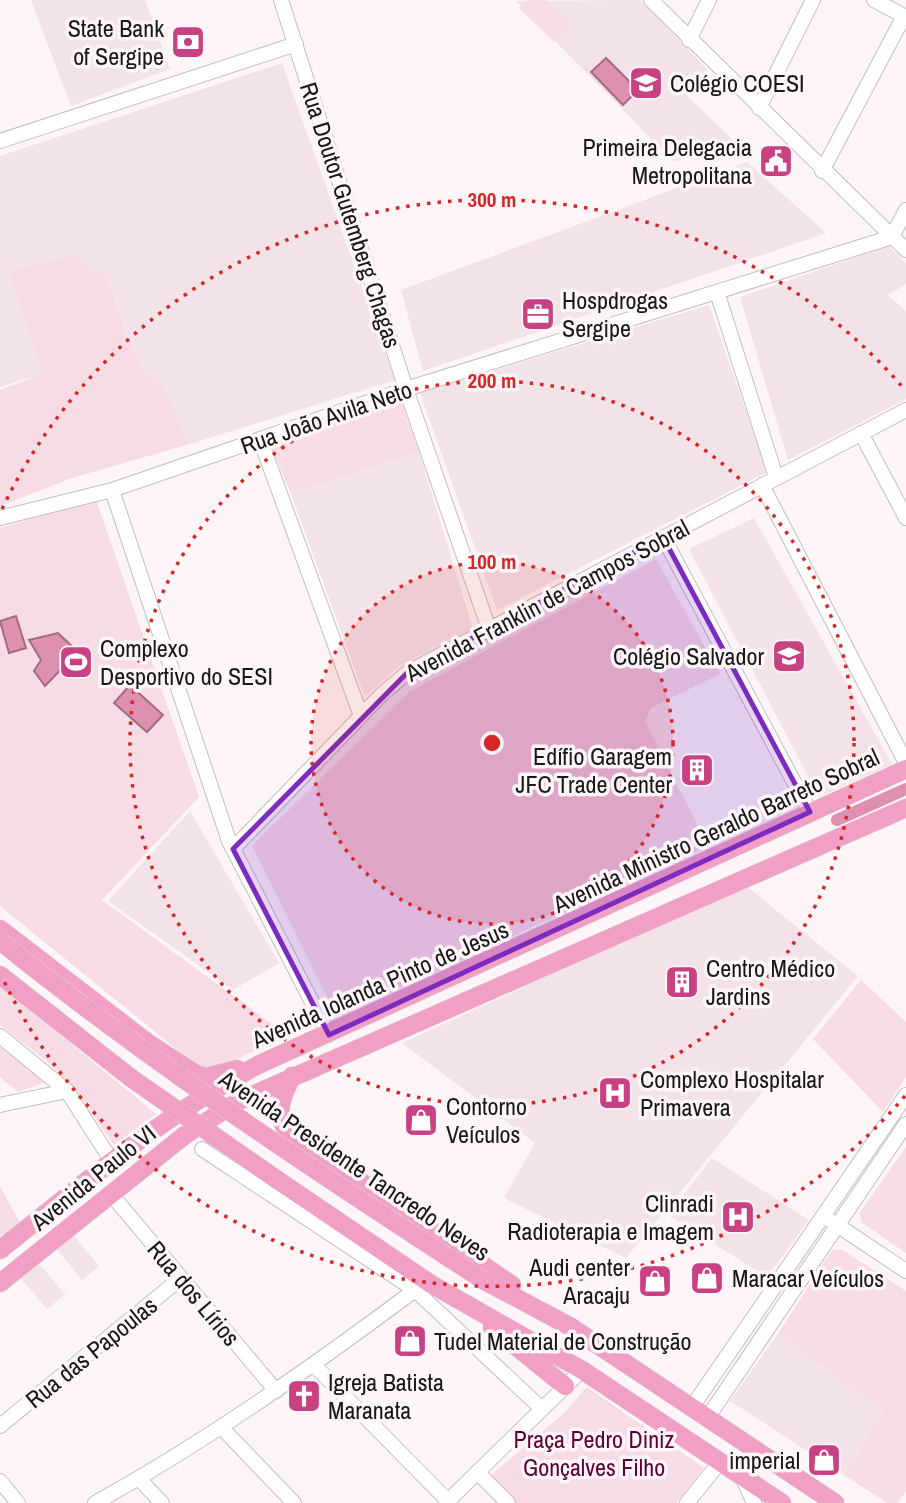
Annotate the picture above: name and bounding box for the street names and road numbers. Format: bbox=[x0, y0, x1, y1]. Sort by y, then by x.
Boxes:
street label: Rua Doutor Gutemberg Chagas bbox=[293, 78, 409, 352]
street label: Rua João Avila Neto bbox=[236, 373, 416, 461]
street label: Avenida Franklin de Campos Sobral bbox=[399, 511, 694, 689]
street label: Avenida Ministro Geraldo Barreto Sobral bbox=[547, 740, 884, 920]
street label: Avenida Iolanda Pinto de Jesus bbox=[246, 913, 513, 1055]
street label: Avenida Presidente Tancredo Neves bbox=[212, 1062, 497, 1268]
street label: Avenida Paulo VI bbox=[23, 1117, 162, 1238]
street label: Rua dos Lírios bbox=[141, 1234, 247, 1352]
street label: Rua das Papoulas bbox=[18, 1289, 164, 1415]

